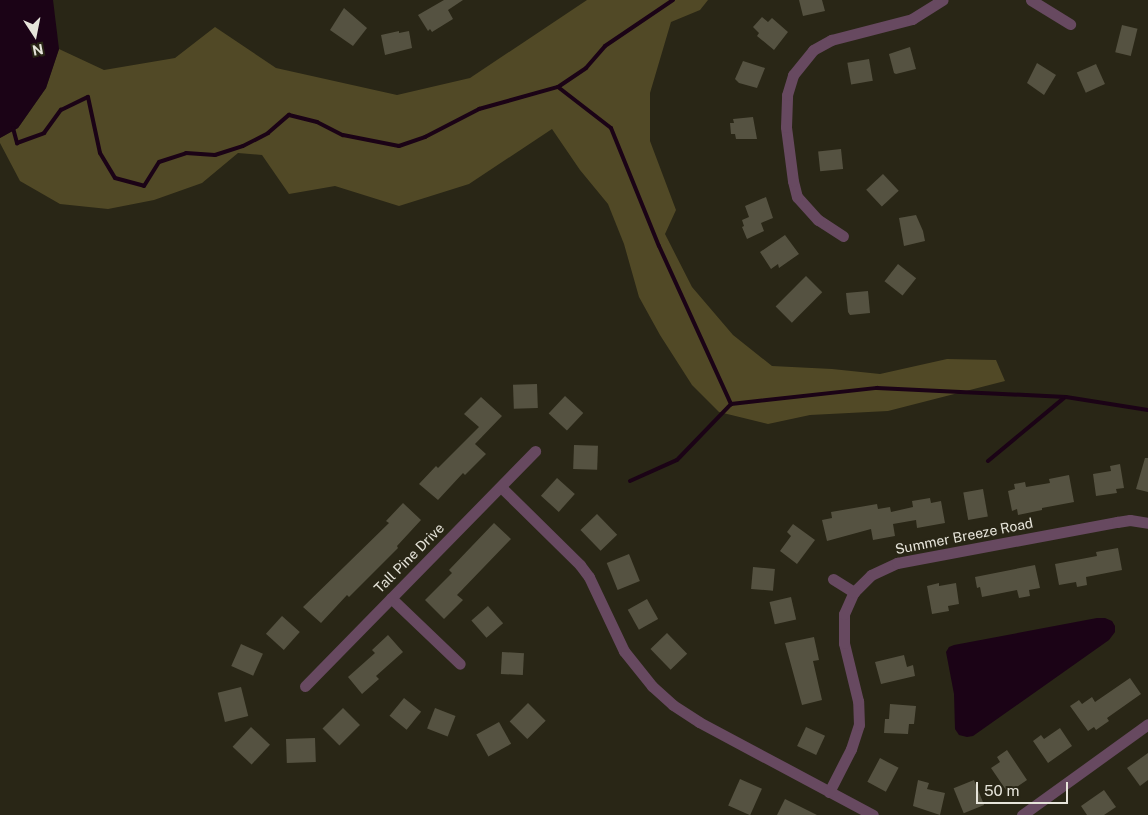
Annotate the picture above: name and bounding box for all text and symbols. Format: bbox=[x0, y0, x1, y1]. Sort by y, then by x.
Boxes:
north arrow bbox=[10, 10, 60, 60]
text: N bbox=[31, 41, 45, 59]
street label: Summer Breeze Road bbox=[894, 514, 1034, 558]
street label: Tall Pine Drive bbox=[370, 519, 448, 597]
scale bar bbox=[978, 772, 1070, 804]
text: 50 m bbox=[984, 782, 1019, 799]

